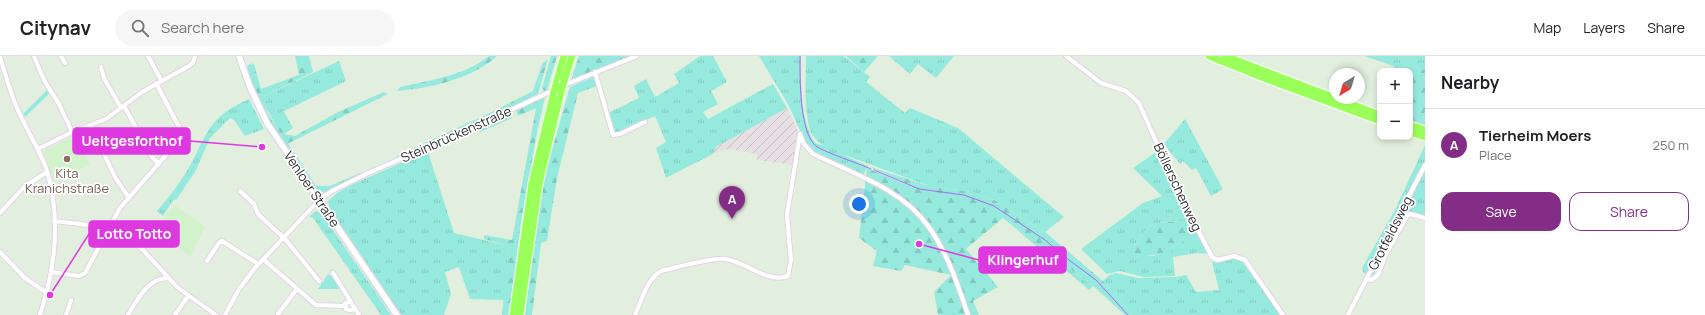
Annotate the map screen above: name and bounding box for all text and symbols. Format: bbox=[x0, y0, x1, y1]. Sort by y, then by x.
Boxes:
search box bbox=[115, 10, 395, 46]
text: Citynav bbox=[20, 15, 91, 41]
icon: search bbox=[129, 17, 151, 39]
text: Search here bbox=[161, 17, 244, 38]
text: Map bbox=[1533, 18, 1561, 37]
text: Layers bbox=[1583, 18, 1625, 37]
text: Share bbox=[1647, 18, 1685, 37]
north arrow bbox=[1329, 68, 1365, 104]
map controls bbox=[1377, 68, 1413, 140]
button: + bbox=[1377, 68, 1413, 104]
text: Nearby bbox=[1441, 71, 1499, 94]
street label: Steinbrückenstraße bbox=[398, 101, 514, 166]
button: − bbox=[1377, 104, 1413, 140]
text: Tierheim Moers bbox=[1479, 125, 1591, 146]
callout: Ueltgesforthof bbox=[73, 128, 190, 154]
text: Ueltgesforthof bbox=[81, 131, 183, 150]
text: A bbox=[1450, 136, 1458, 154]
text: 250 m bbox=[1653, 136, 1689, 154]
street label: Böllerschenweg bbox=[1150, 140, 1206, 234]
text: Place bbox=[1479, 146, 1512, 164]
street label: Venloer Straße bbox=[280, 147, 344, 231]
marker: Kita Kranichstraße bbox=[62, 154, 72, 164]
place label: Kita Kranichstraße bbox=[25, 164, 109, 197]
pin: A bbox=[719, 186, 745, 219]
button: Save bbox=[1441, 192, 1561, 231]
button: Share bbox=[1569, 192, 1689, 231]
street label: Grotfeldsweg bbox=[1364, 193, 1416, 273]
your location bbox=[849, 194, 869, 214]
callout: Lotto Totto bbox=[89, 221, 179, 247]
text: Lotto Totto bbox=[97, 224, 172, 243]
callout: Klingerhuf bbox=[979, 247, 1066, 273]
text: Klingerhuf bbox=[987, 250, 1059, 269]

